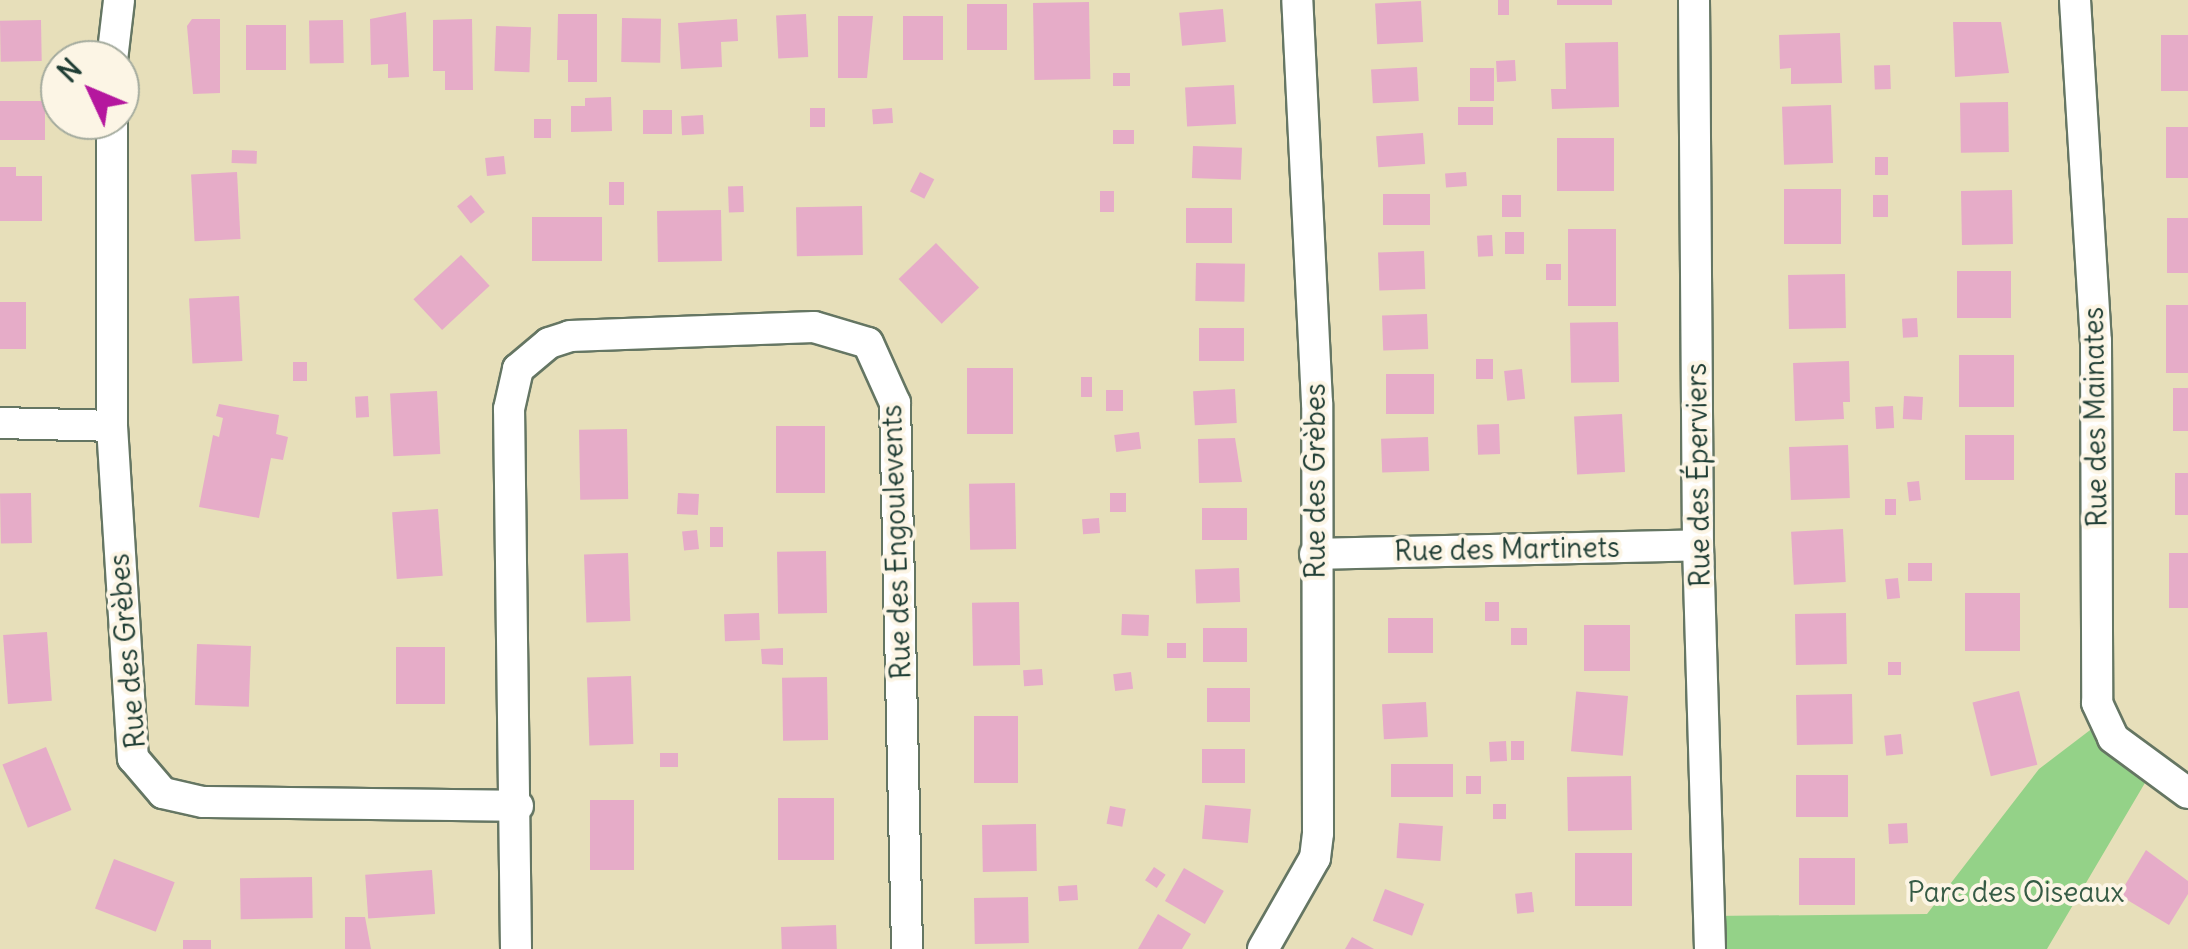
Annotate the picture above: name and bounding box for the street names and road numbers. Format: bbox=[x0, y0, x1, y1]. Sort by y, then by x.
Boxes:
street label: Rue des Mainates bbox=[2076, 307, 2114, 527]
street label: Rue des Éperviers bbox=[1679, 363, 1717, 587]
street label: Rue des Grèbes bbox=[1298, 383, 1332, 579]
street label: Rue des Engoulevents bbox=[874, 404, 918, 680]
street label: Rue des Martinets bbox=[1394, 530, 1620, 568]
street label: Rue des Grèbes bbox=[102, 552, 152, 750]

